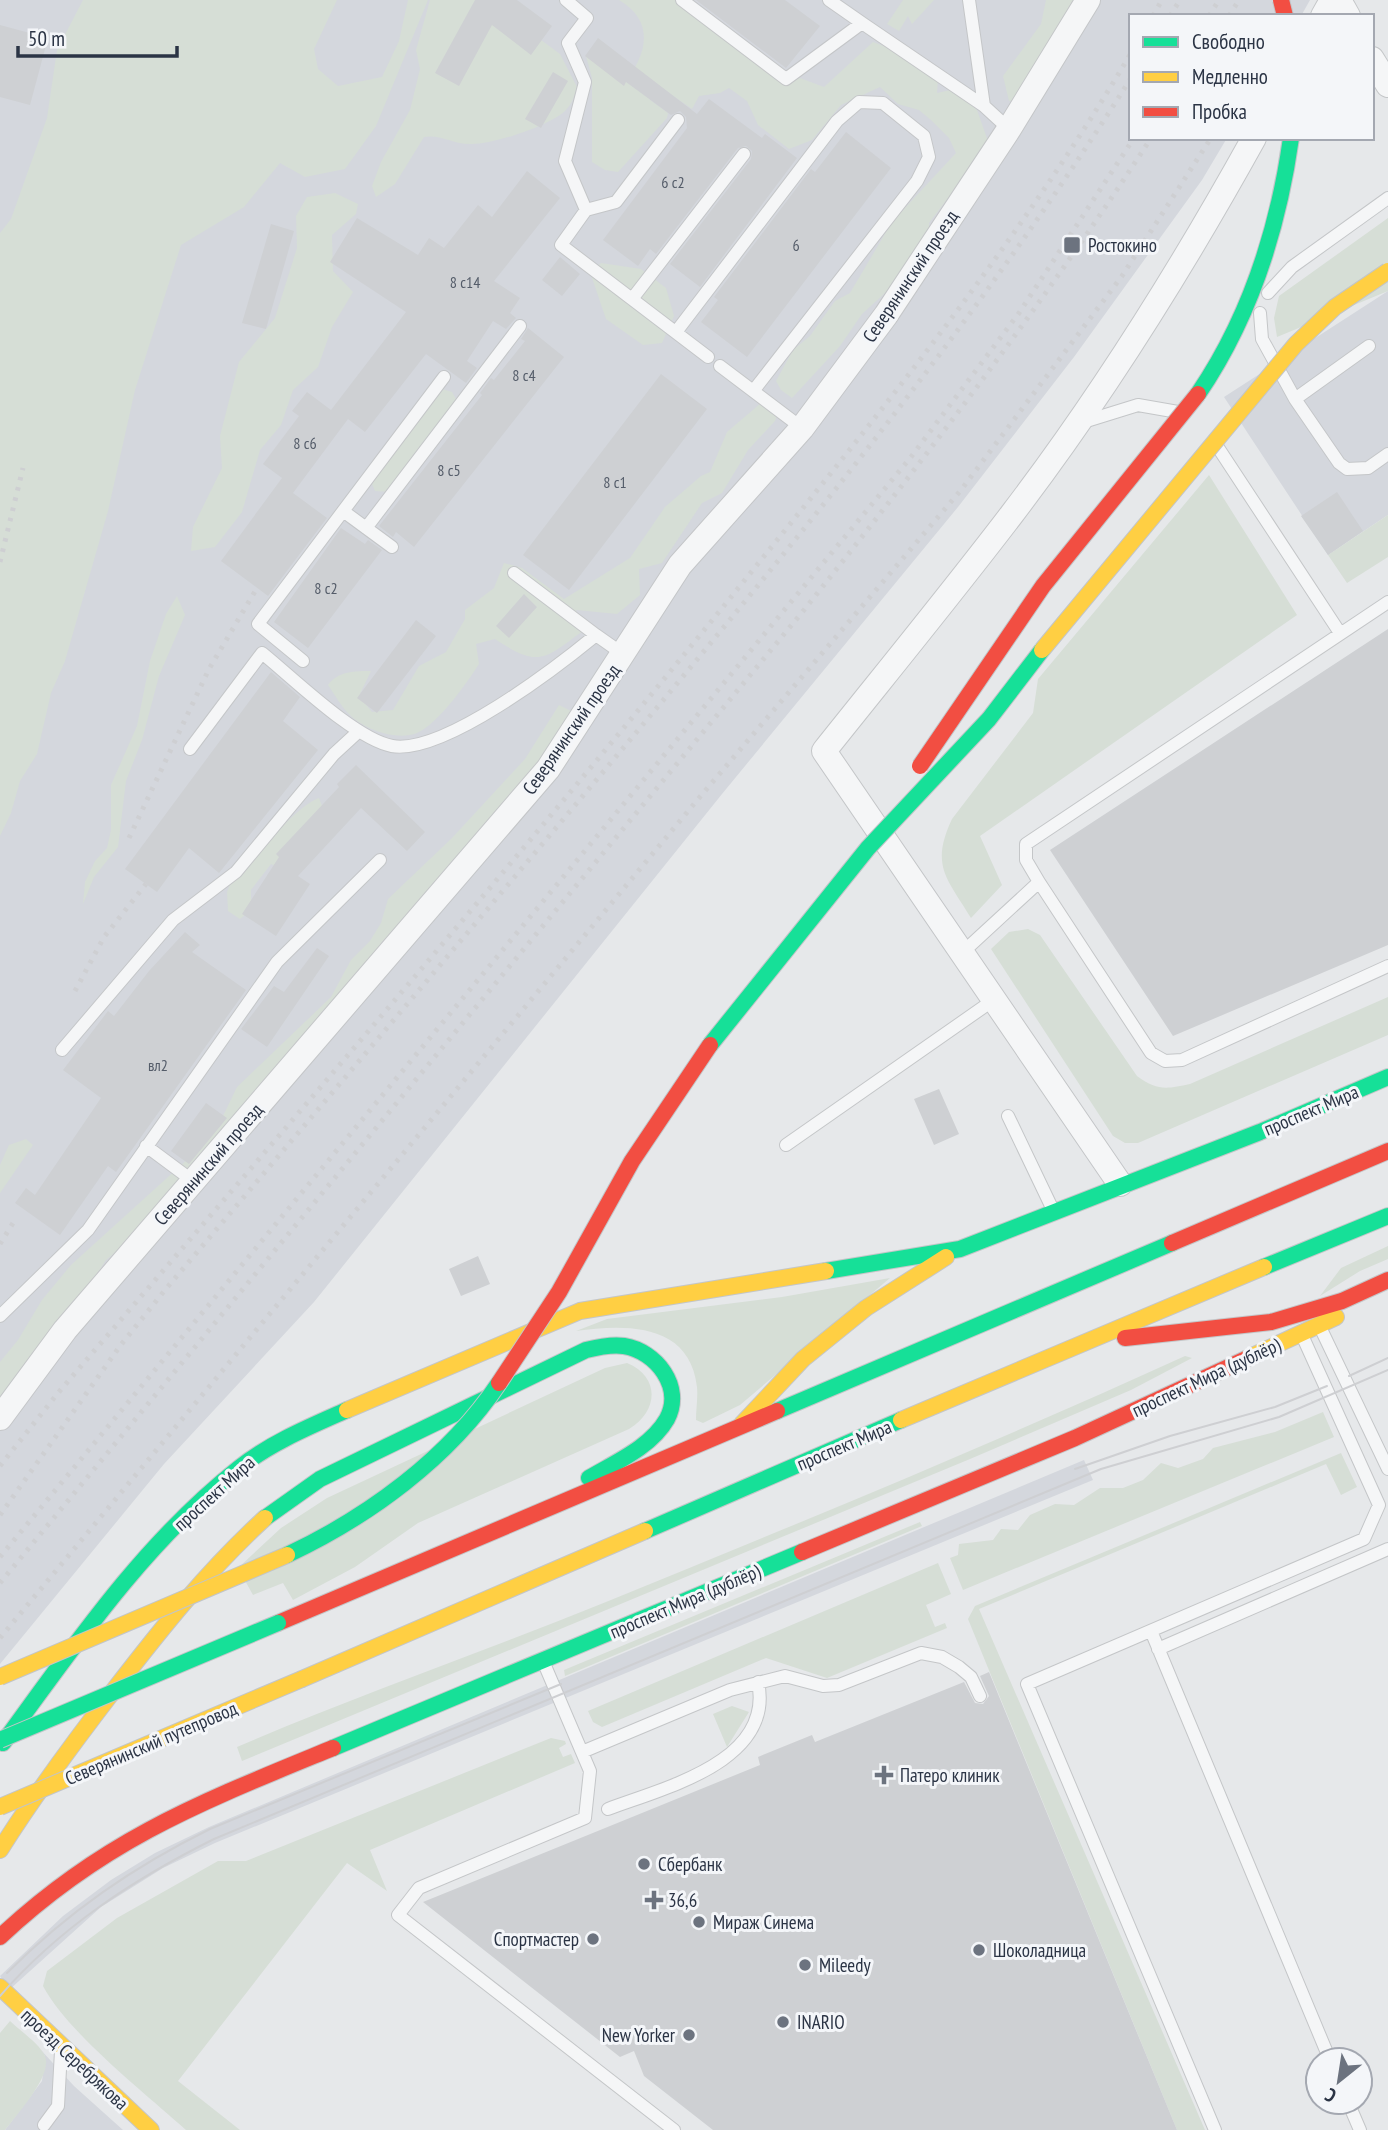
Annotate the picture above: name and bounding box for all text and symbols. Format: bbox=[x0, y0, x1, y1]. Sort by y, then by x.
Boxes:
scale bar bbox=[18, 14, 177, 58]
legend bbox=[1129, 14, 1374, 140]
text: 50 m bbox=[28, 25, 65, 52]
text: Свободно bbox=[1192, 28, 1265, 55]
text: Медленно bbox=[1192, 63, 1268, 90]
text: Пробка bbox=[1192, 98, 1247, 125]
house number: 6 с2 bbox=[661, 172, 685, 192]
street label: Северянинский проезд bbox=[857, 205, 963, 347]
place label: Ростокино bbox=[1088, 233, 1157, 257]
house number: 6 bbox=[792, 235, 800, 255]
marker: Ростокино bbox=[1062, 235, 1082, 255]
house number: 8 с14 bbox=[450, 272, 480, 292]
house number: 8 с4 bbox=[512, 365, 536, 385]
house number: 8 с6 bbox=[293, 433, 317, 453]
house number: 8 с5 bbox=[437, 460, 461, 480]
house number: 8 с1 bbox=[603, 472, 627, 492]
house number: 8 с2 bbox=[314, 578, 338, 598]
street label: Северянинский проезд bbox=[517, 658, 625, 799]
house number: вл2 bbox=[148, 1055, 168, 1075]
street label: проспект Мира bbox=[1260, 1079, 1362, 1141]
street label: Северянинский проезд bbox=[148, 1097, 268, 1230]
street label: проспект Мира (дублёр) bbox=[1128, 1332, 1285, 1422]
street label: проспект Мира bbox=[793, 1414, 895, 1476]
street label: проспект Мира bbox=[169, 1450, 259, 1536]
street label: проспект Мира (дублёр) bbox=[606, 1558, 764, 1644]
street label: Северянинский путепровод bbox=[61, 1696, 241, 1790]
place label: Патеро клиник bbox=[900, 1763, 1000, 1787]
marker: Патеро клиник bbox=[874, 1765, 894, 1785]
place label: Сбербанк bbox=[658, 1852, 723, 1876]
marker: Сбербанк bbox=[636, 1856, 652, 1872]
place label: 36,6 bbox=[668, 1888, 697, 1912]
marker: 36,6 bbox=[646, 1892, 662, 1908]
place label: Мираж Синема bbox=[713, 1910, 814, 1934]
marker: Мираж Синема bbox=[691, 1914, 707, 1930]
place label: Спортмастер bbox=[494, 1927, 579, 1951]
marker: Спортмастер bbox=[585, 1931, 601, 1947]
place label: Шоколадница bbox=[993, 1938, 1086, 1962]
marker: Шоколадница bbox=[971, 1942, 987, 1958]
place label: Mileedy bbox=[819, 1953, 871, 1977]
marker: Mileedy bbox=[797, 1957, 813, 1973]
street label: проезд Серебрякова bbox=[16, 2003, 134, 2115]
place label: INARIO bbox=[797, 2010, 845, 2034]
marker: INARIO bbox=[775, 2014, 791, 2030]
place label: New Yorker bbox=[602, 2023, 676, 2047]
marker: New Yorker bbox=[681, 2027, 697, 2043]
north arrow bbox=[1304, 2046, 1374, 2116]
text: С bbox=[1320, 2083, 1340, 2108]

